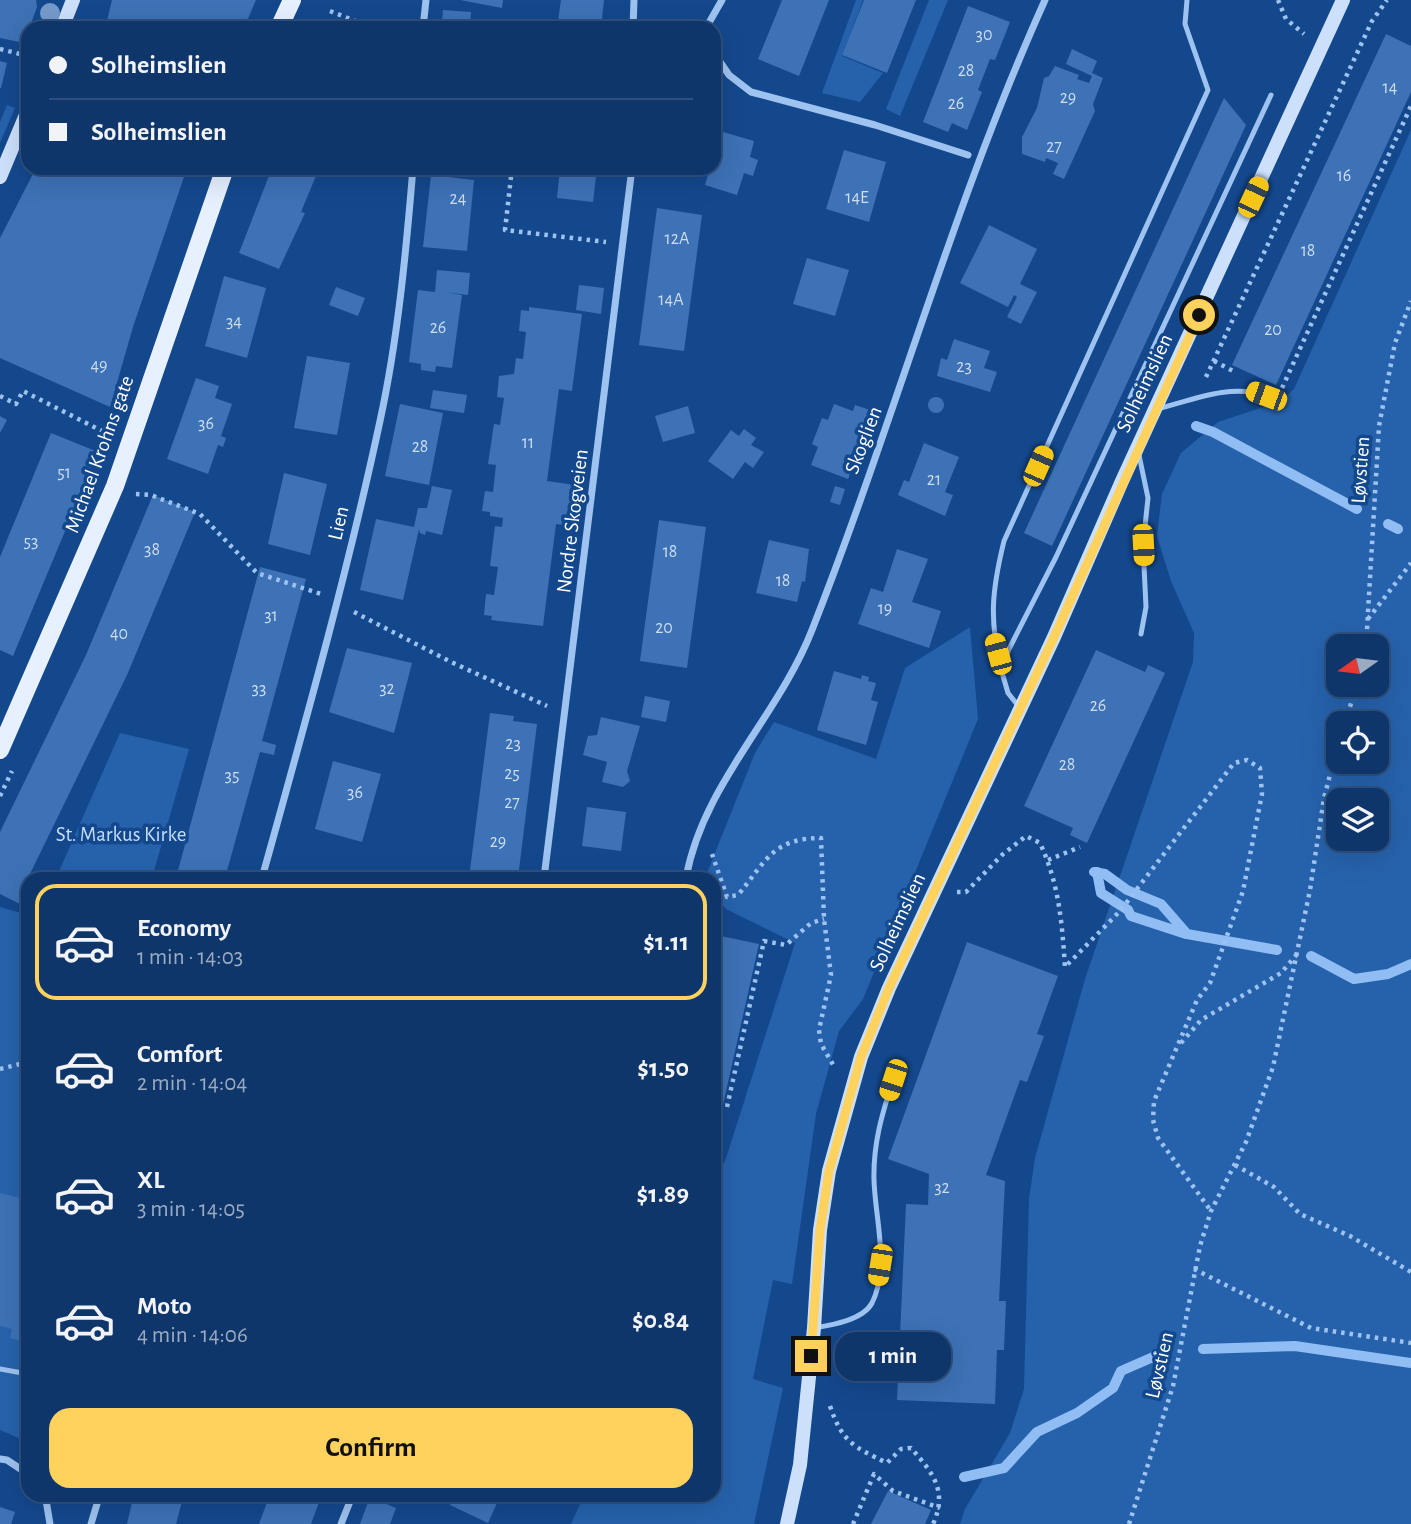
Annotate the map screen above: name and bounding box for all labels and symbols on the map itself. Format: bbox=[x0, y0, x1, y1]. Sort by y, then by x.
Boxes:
house number: 30 bbox=[976, 26, 992, 44]
house number: 28 bbox=[958, 62, 974, 80]
house number: 14 bbox=[1383, 79, 1398, 97]
house number: 29 bbox=[1060, 89, 1076, 107]
house number: 26 bbox=[948, 95, 964, 113]
house number: 27 bbox=[1046, 138, 1062, 156]
house number: 16 bbox=[1337, 167, 1351, 185]
car bbox=[1235, 174, 1272, 220]
house number: 14E bbox=[845, 189, 869, 207]
house number: 24 bbox=[450, 190, 467, 208]
house number: 12A bbox=[665, 230, 690, 248]
house number: 18 bbox=[1301, 242, 1315, 260]
house number: 14A bbox=[658, 291, 684, 309]
route start bbox=[1183, 299, 1215, 331]
house number: 34 bbox=[226, 313, 242, 331]
house number: 26 bbox=[430, 319, 446, 337]
house number: 20 bbox=[1264, 321, 1282, 339]
street label: Solheimslien bbox=[1113, 331, 1176, 436]
house number: 49 bbox=[90, 357, 108, 375]
house number: 23 bbox=[956, 358, 972, 376]
street label: Michael Krohns gate bbox=[61, 373, 138, 536]
car bbox=[1243, 379, 1290, 413]
street label: Skoglien bbox=[841, 404, 886, 477]
house number: 36 bbox=[198, 415, 214, 433]
house number: 11 bbox=[522, 434, 534, 452]
street label: Løvstien bbox=[1348, 436, 1373, 504]
house number: 28 bbox=[412, 438, 428, 456]
car bbox=[1020, 443, 1057, 489]
street label: Nordre Skogveien bbox=[553, 448, 592, 594]
house number: 51 bbox=[57, 464, 71, 482]
house number: 21 bbox=[927, 471, 941, 489]
street label: Lien bbox=[324, 504, 353, 542]
car bbox=[1132, 523, 1155, 567]
house number: 53 bbox=[24, 533, 38, 551]
house number: 38 bbox=[144, 541, 160, 559]
house number: 18 bbox=[663, 543, 677, 561]
house number: 18 bbox=[776, 572, 790, 590]
house number: 19 bbox=[878, 600, 892, 618]
house number: 31 bbox=[264, 607, 278, 625]
house number: 20 bbox=[655, 619, 673, 637]
house number: 40 bbox=[110, 625, 128, 643]
car bbox=[983, 631, 1014, 677]
north arrow bbox=[1326, 634, 1390, 696]
house number: 33 bbox=[252, 680, 266, 698]
house number: 32 bbox=[379, 680, 395, 698]
house number: 26 bbox=[1090, 697, 1106, 715]
house number: 23 bbox=[505, 735, 521, 753]
house number: 28 bbox=[1059, 756, 1075, 774]
house number: 25 bbox=[504, 765, 520, 783]
house number: 35 bbox=[225, 767, 239, 785]
house number: 36 bbox=[347, 784, 363, 802]
house number: 27 bbox=[504, 794, 520, 812]
park label: St. Markus Kirke bbox=[56, 824, 186, 845]
house number: 29 bbox=[490, 833, 506, 851]
street label: Solheimslien bbox=[866, 870, 929, 975]
car bbox=[877, 1057, 910, 1103]
house number: 32 bbox=[934, 1179, 950, 1197]
car bbox=[867, 1243, 894, 1287]
street label: Løvstien bbox=[1142, 1330, 1177, 1400]
callout: 1 min bbox=[836, 1332, 951, 1380]
route end bbox=[795, 1340, 827, 1372]

